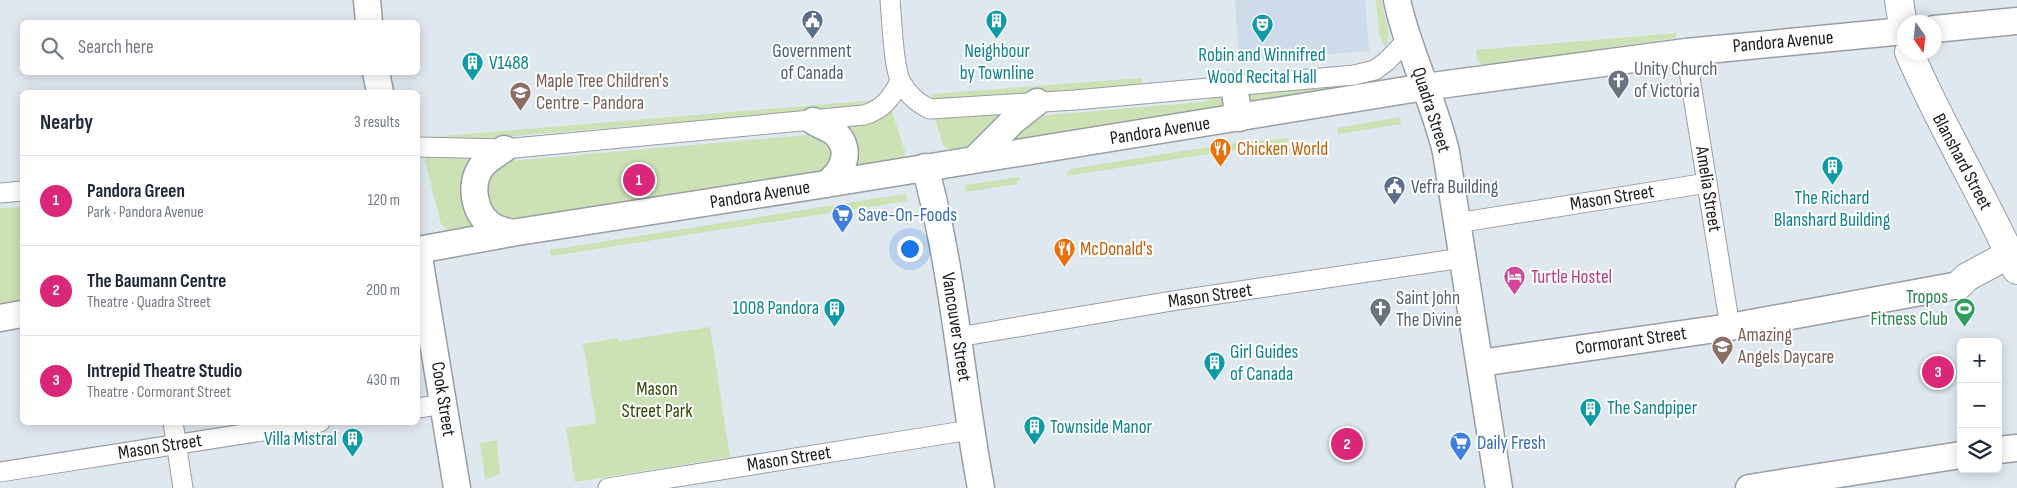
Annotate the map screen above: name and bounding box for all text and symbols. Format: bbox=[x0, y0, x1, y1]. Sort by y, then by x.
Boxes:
public building icon: Government of Canada bbox=[800, 8, 824, 39]
building icon: Neighbour by Townline bbox=[985, 8, 1009, 39]
theatre icon: Robin and Winnifred Wood Recital Hall bbox=[1250, 12, 1274, 43]
north arrow bbox=[1897, 15, 1942, 60]
search box bbox=[20, 20, 420, 75]
street label: Pandora Avenue bbox=[1732, 26, 1834, 58]
icon: search bbox=[38, 34, 66, 62]
text: Search here bbox=[78, 36, 154, 59]
place label: Government of Canada bbox=[772, 40, 852, 85]
place label: Neighbour by Townline bbox=[960, 40, 1034, 85]
place label: Robin and Winnifred Wood Recital Hall bbox=[1198, 44, 1326, 89]
building icon: V1488 bbox=[461, 51, 485, 82]
place label: V1488 bbox=[489, 52, 529, 75]
place label: Unity Church of Victoria bbox=[1634, 58, 1717, 103]
street label: Quadra Street bbox=[1406, 65, 1456, 156]
church icon: Unity Church of Victoria bbox=[1606, 68, 1630, 99]
place label: Maple Tree Children's Centre - Pandora bbox=[536, 70, 669, 115]
school or university icon: Maple Tree Children's Centre - Pandora bbox=[508, 80, 532, 111]
text: Nearby bbox=[40, 110, 93, 135]
street label: Blanshard Street bbox=[1927, 110, 1997, 214]
street label: Pandora Avenue bbox=[1108, 112, 1212, 150]
text: 3 results bbox=[354, 113, 400, 132]
restaurant icon: Chicken World bbox=[1209, 137, 1233, 168]
place label: Chicken World bbox=[1237, 138, 1328, 161]
street label: Amelia Street bbox=[1690, 144, 1726, 234]
building icon: The Richard Blanshard Building bbox=[1820, 155, 1844, 186]
pin: 1 bbox=[623, 161, 655, 199]
public building icon: Vefra Building bbox=[1383, 175, 1407, 206]
street label: Pandora Avenue bbox=[708, 176, 812, 214]
place label: Vefra Building bbox=[1411, 176, 1499, 199]
text: Pandora Green bbox=[87, 180, 185, 203]
street label: Mason Street bbox=[1568, 180, 1656, 216]
place label: The Richard Blanshard Building bbox=[1774, 187, 1891, 232]
text: 1 bbox=[53, 191, 59, 210]
text: 120 m bbox=[368, 191, 400, 210]
text: Park · Pandora Avenue bbox=[87, 203, 204, 222]
supermarket icon: Save-On-Foods bbox=[830, 203, 854, 234]
place label: Save-On-Foods bbox=[858, 204, 957, 227]
your location bbox=[897, 236, 923, 262]
restaurant icon: McDonald's bbox=[1052, 237, 1076, 268]
place label: McDonald's bbox=[1080, 238, 1153, 261]
hotel icon: Turtle Hostel bbox=[1503, 265, 1527, 296]
place label: Turtle Hostel bbox=[1531, 266, 1612, 289]
text: The Baumann Centre bbox=[87, 270, 226, 293]
street label: Vancouver Street bbox=[936, 271, 976, 383]
street label: Mason Street bbox=[1167, 279, 1254, 313]
text: 2 bbox=[52, 281, 60, 300]
text: 200 m bbox=[366, 281, 400, 300]
place label: Tropos Fitness Club bbox=[1870, 286, 1948, 331]
place label: Saint John The Divine bbox=[1396, 287, 1462, 332]
text: Theatre · Quadra Street bbox=[87, 293, 211, 312]
building icon: 1008 Pandora bbox=[823, 296, 847, 327]
sports icon: Tropos Fitness Club bbox=[1952, 296, 1976, 327]
place label: 1008 Pandora bbox=[733, 297, 819, 320]
church icon: Saint John The Divine bbox=[1368, 297, 1392, 328]
street label: Cormorant Street bbox=[1574, 322, 1688, 360]
place label: Amazing Angels Daycare bbox=[1737, 324, 1834, 369]
school or university icon: Amazing Angels Daycare bbox=[1710, 334, 1734, 365]
map controls bbox=[1957, 338, 2002, 473]
button: + bbox=[1957, 338, 2002, 383]
place label: Girl Guides of Canada bbox=[1230, 341, 1299, 386]
building icon: Girl Guides of Canada bbox=[1202, 351, 1226, 382]
pin: 3 bbox=[1922, 353, 1954, 391]
text: Intrepid Theatre Studio bbox=[87, 360, 242, 383]
street label: Cook Street bbox=[426, 360, 460, 438]
text: 3 bbox=[52, 371, 60, 390]
text: 430 m bbox=[367, 371, 400, 390]
park label: Mason Street Park bbox=[622, 378, 693, 423]
text: Theatre · Cormorant Street bbox=[87, 383, 231, 402]
button: − bbox=[1957, 383, 2002, 428]
building icon: The Sandpiper bbox=[1579, 396, 1603, 427]
place label: The Sandpiper bbox=[1607, 397, 1698, 420]
building icon: Townside Manor bbox=[1022, 415, 1046, 446]
place label: Townside Manor bbox=[1050, 416, 1153, 439]
pin: 2 bbox=[1331, 425, 1363, 463]
building icon: Villa Mistral bbox=[341, 427, 365, 458]
place label: Villa Mistral bbox=[264, 428, 337, 451]
button: layers bbox=[1957, 428, 2002, 473]
street label: Mason Street bbox=[116, 429, 204, 465]
supermarket icon: Daily Fresh bbox=[1449, 431, 1473, 462]
place label: Daily Fresh bbox=[1477, 432, 1546, 455]
street label: Mason Street bbox=[745, 441, 833, 477]

